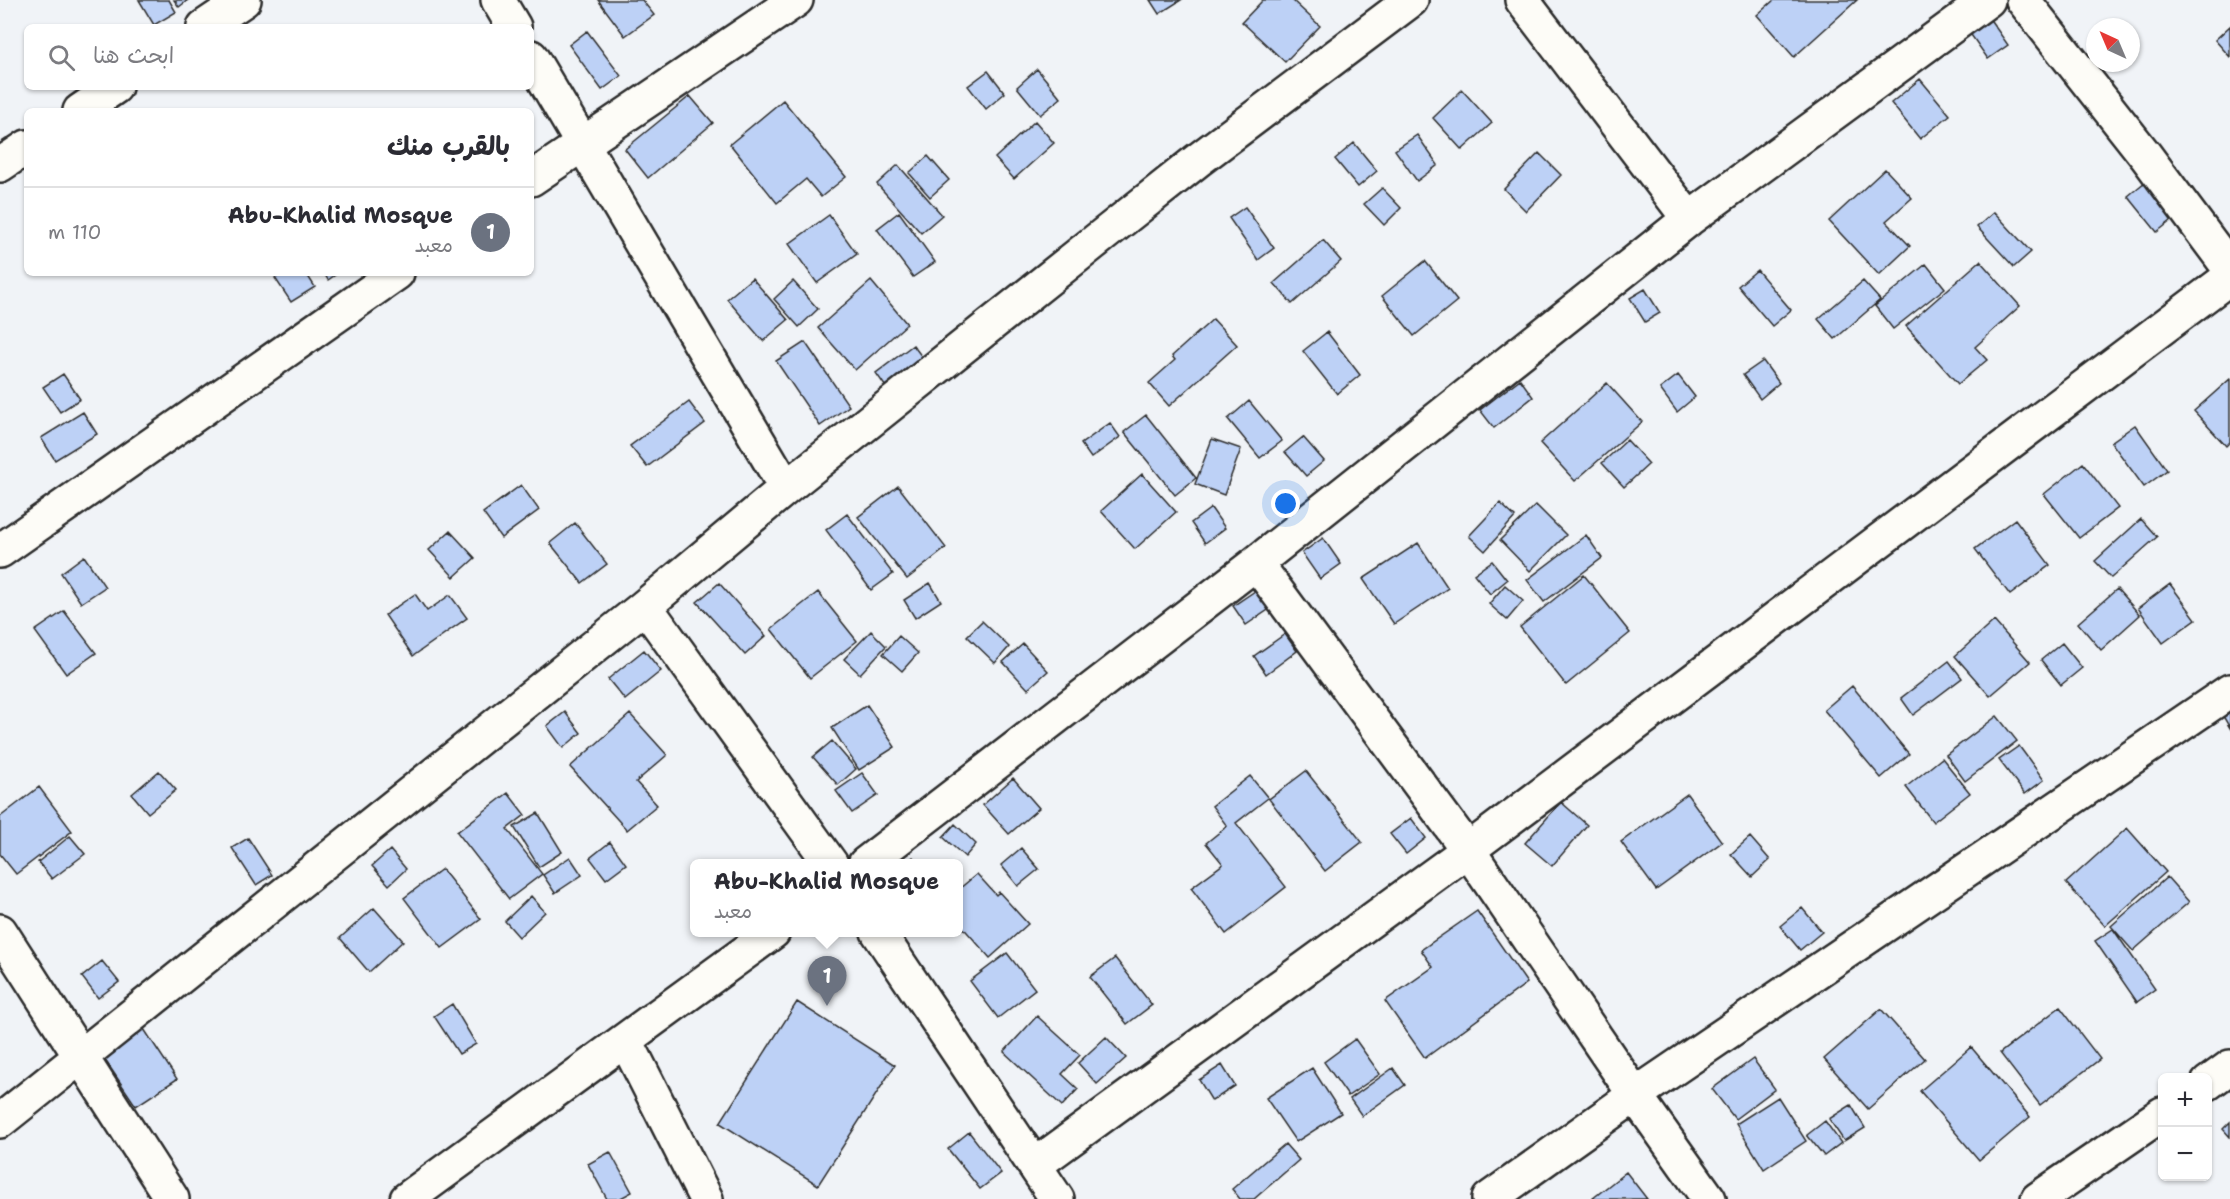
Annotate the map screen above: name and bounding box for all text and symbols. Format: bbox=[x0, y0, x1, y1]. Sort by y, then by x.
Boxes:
north arrow bbox=[2086, 18, 2140, 72]
search box bbox=[24, 24, 534, 90]
icon: search bbox=[45, 41, 78, 74]
text: ابحث هنا bbox=[93, 41, 174, 70]
text: بالقرب منك bbox=[387, 128, 510, 163]
text: Abu-Khalid Mosque bbox=[228, 201, 453, 230]
text: 110 m bbox=[48, 219, 102, 245]
text: 1 bbox=[486, 219, 495, 245]
text: معبد bbox=[415, 232, 453, 258]
your location bbox=[1271, 489, 1300, 518]
popup bbox=[690, 859, 963, 937]
text: Abu-Khalid Mosque bbox=[714, 867, 939, 896]
text: معبد bbox=[714, 898, 752, 924]
pin: 1 bbox=[808, 956, 846, 1006]
map controls bbox=[2158, 1073, 2212, 1181]
button: + bbox=[2158, 1073, 2212, 1127]
button: − bbox=[2158, 1127, 2212, 1181]

